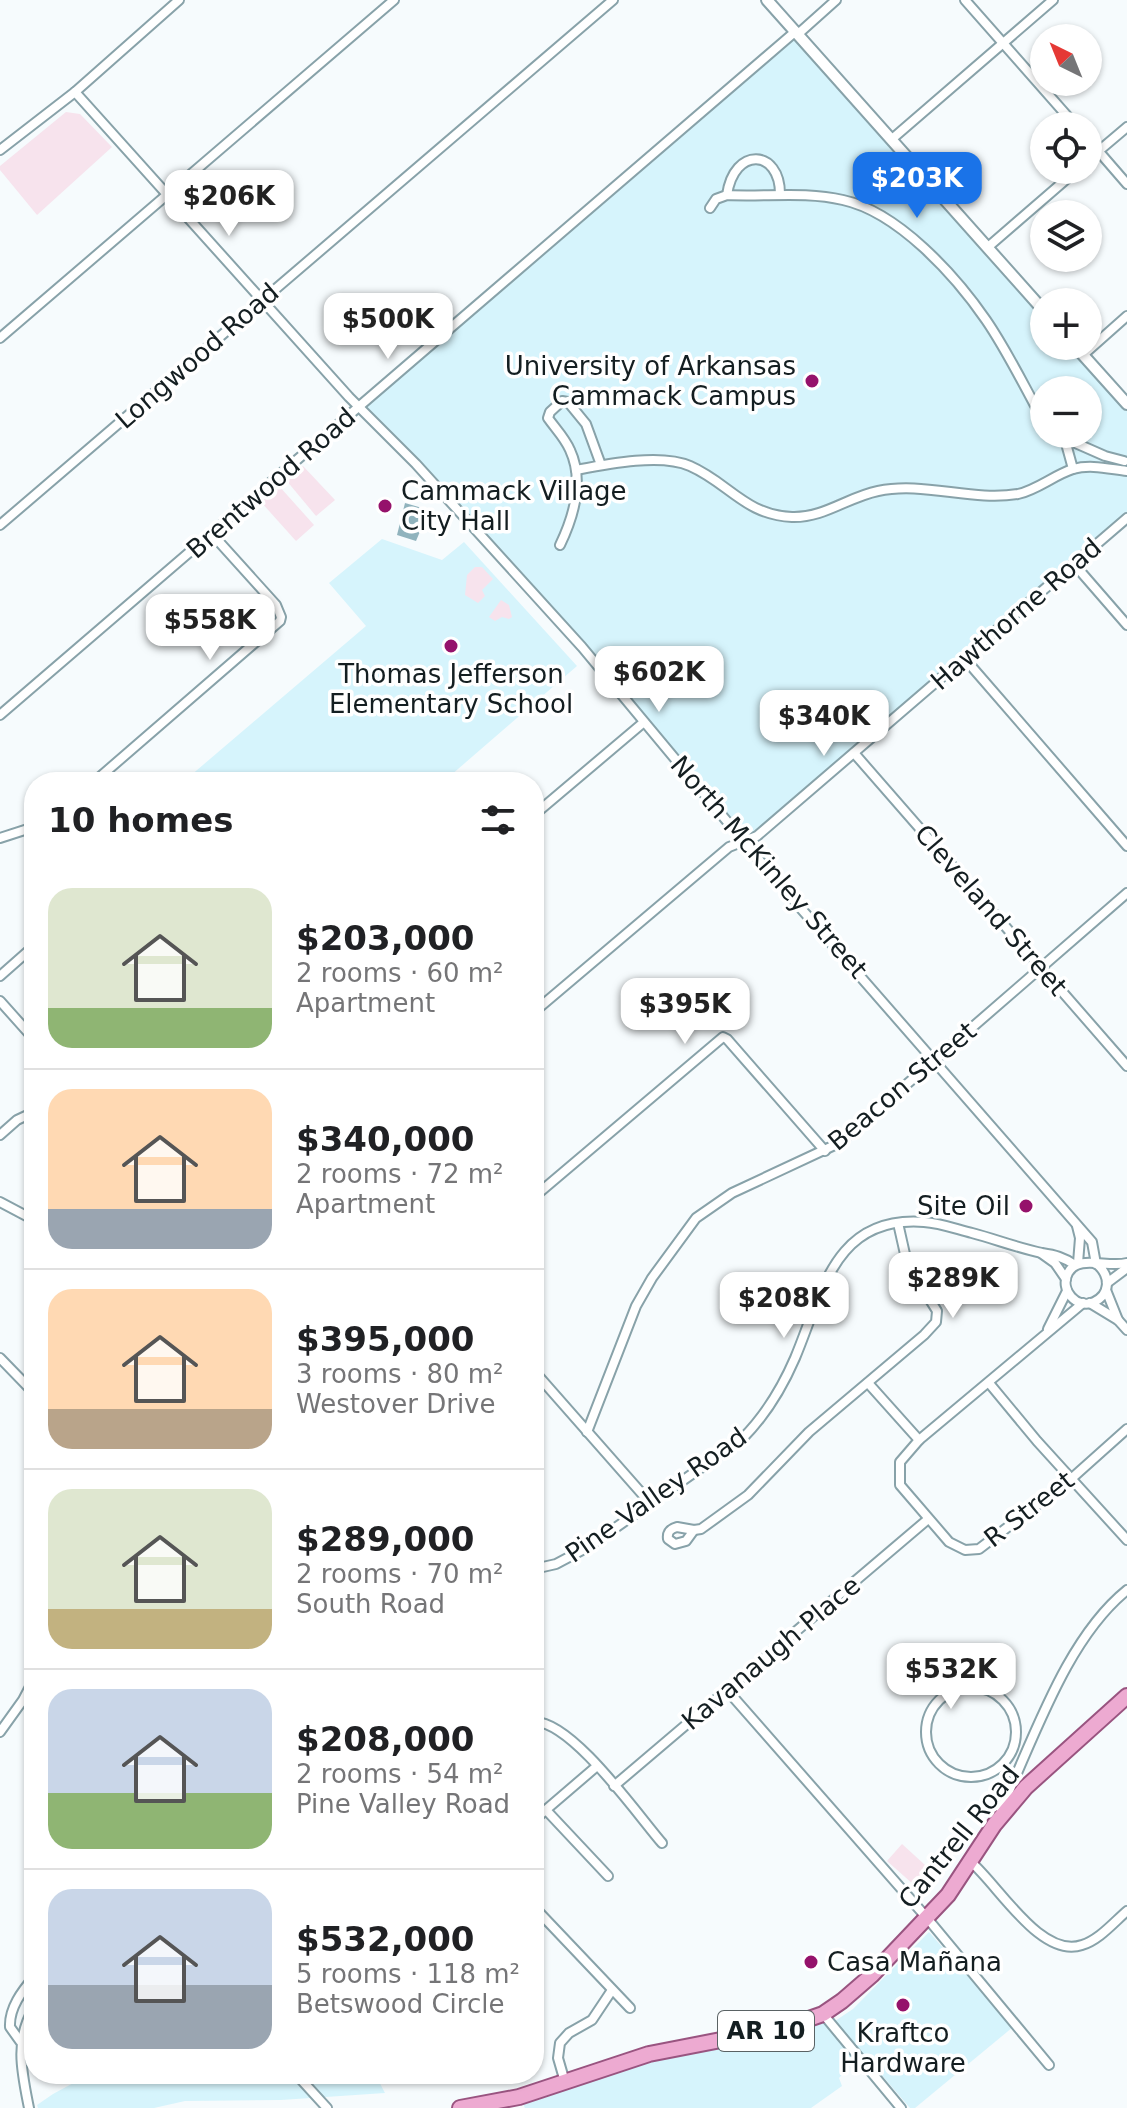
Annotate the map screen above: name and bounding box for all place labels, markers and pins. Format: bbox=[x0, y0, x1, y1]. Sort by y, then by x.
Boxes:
pin: $203K bbox=[861, 152, 973, 220]
pin: $206K bbox=[173, 170, 285, 238]
pin: $500K bbox=[332, 293, 444, 361]
place label: University of Arkansas Cammack Campus bbox=[505, 351, 796, 411]
marker: University of Arkansas Cammack Campus bbox=[803, 372, 821, 390]
place label: Cammack Village City Hall bbox=[401, 476, 627, 536]
marker: Cammack Village City Hall bbox=[376, 497, 394, 515]
pin: $558K bbox=[154, 594, 266, 662]
marker: Thomas Jefferson Elementary School bbox=[442, 637, 460, 655]
pin: $602K bbox=[603, 646, 715, 714]
place label: Thomas Jefferson Elementary School bbox=[329, 659, 573, 719]
pin: $340K bbox=[768, 690, 880, 758]
pin: $395K bbox=[629, 978, 741, 1046]
place label: Site Oil bbox=[917, 1191, 1010, 1221]
marker: Site Oil bbox=[1017, 1197, 1035, 1215]
pin: $289K bbox=[897, 1252, 1009, 1320]
pin: $208K bbox=[728, 1272, 840, 1340]
pin: $532K bbox=[895, 1643, 1007, 1711]
place label: Casa Mañana bbox=[827, 1947, 1002, 1977]
marker: Casa Mañana bbox=[802, 1953, 820, 1971]
marker: Kraftco Hardware bbox=[894, 1996, 912, 2014]
place label: Kraftco Hardware bbox=[840, 2018, 966, 2078]

